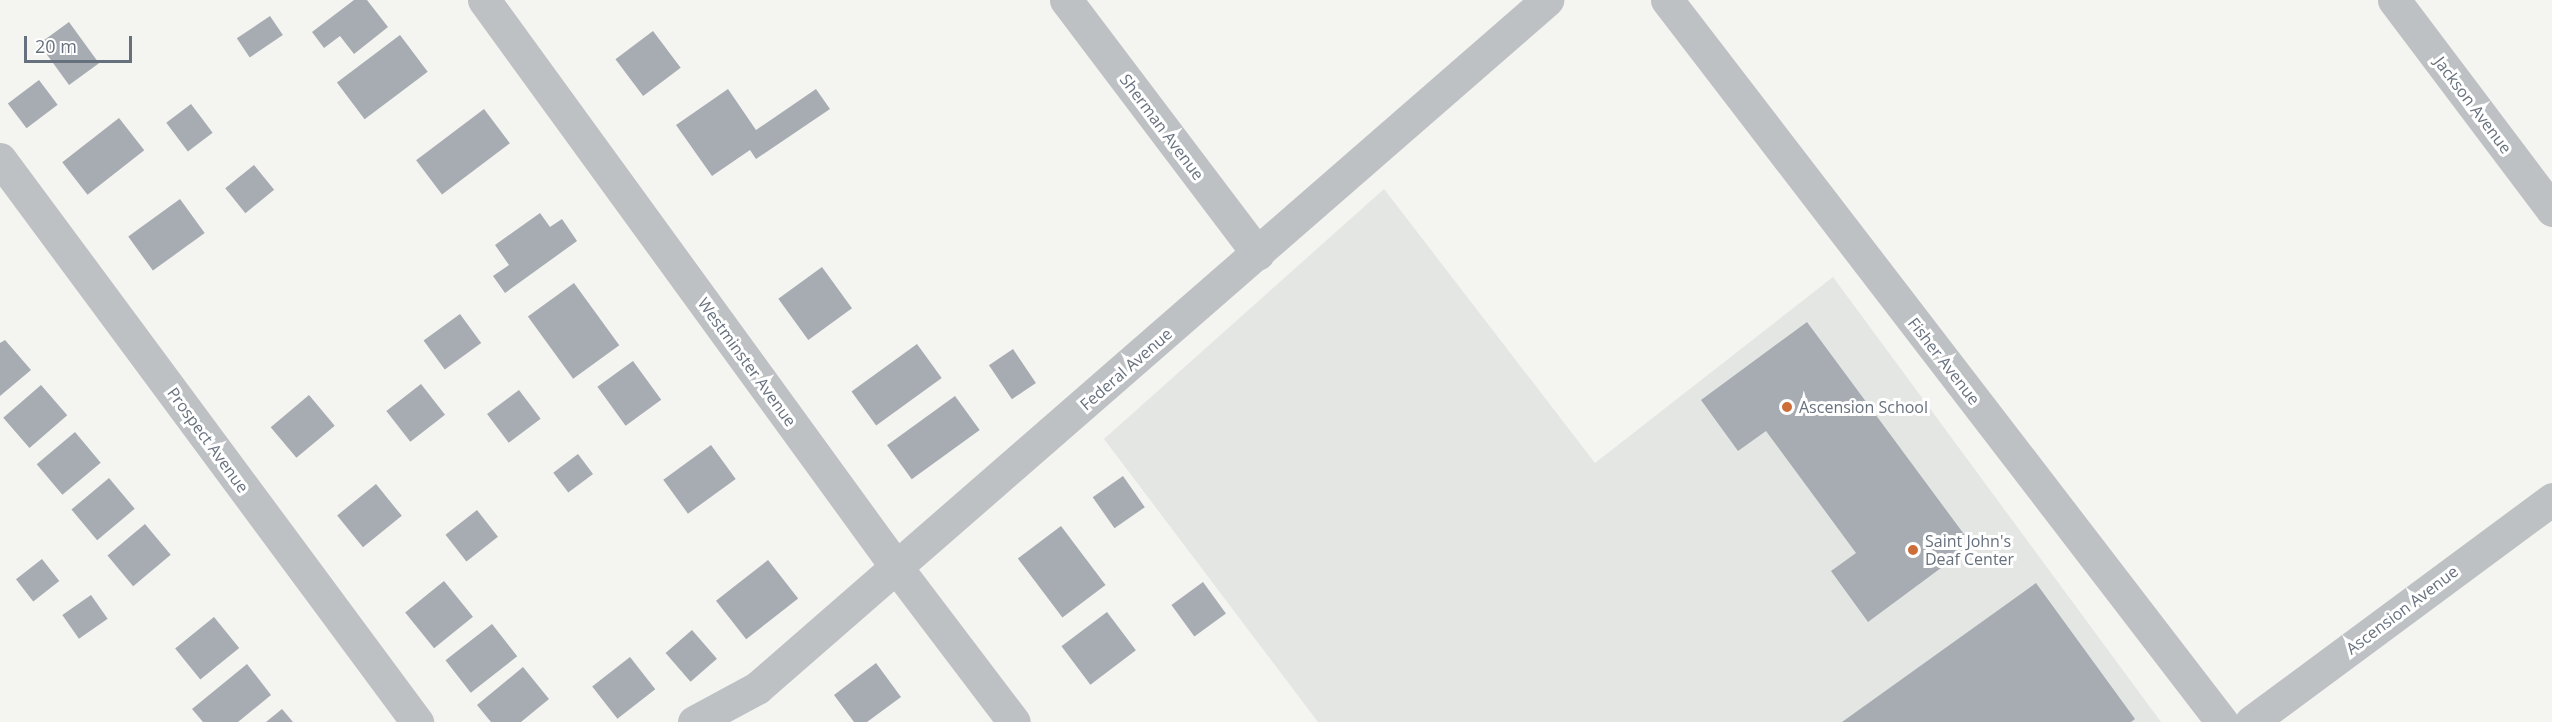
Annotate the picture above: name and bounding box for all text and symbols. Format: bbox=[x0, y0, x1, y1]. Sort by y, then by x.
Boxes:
scale bar bbox=[27, 24, 135, 62]
text: 20 m bbox=[35, 34, 77, 58]
street label: Jackson Avenue bbox=[2430, 53, 2516, 157]
street label: Sherman Avenue bbox=[1116, 70, 1208, 184]
street label: Westminster Avenue bbox=[694, 294, 800, 430]
street label: Fisher Avenue bbox=[1904, 314, 1984, 408]
street label: Federal Avenue bbox=[1076, 324, 1176, 414]
street label: Prospect Avenue bbox=[163, 384, 253, 496]
place label: Ascension School bbox=[1799, 397, 1928, 417]
marker: Ascension School bbox=[1780, 400, 1794, 414]
place label: Saint John's Deaf Center bbox=[1925, 531, 2014, 569]
marker: Saint John's Deaf Center bbox=[1906, 543, 1920, 557]
street label: Ascension Avenue bbox=[2342, 562, 2462, 658]

